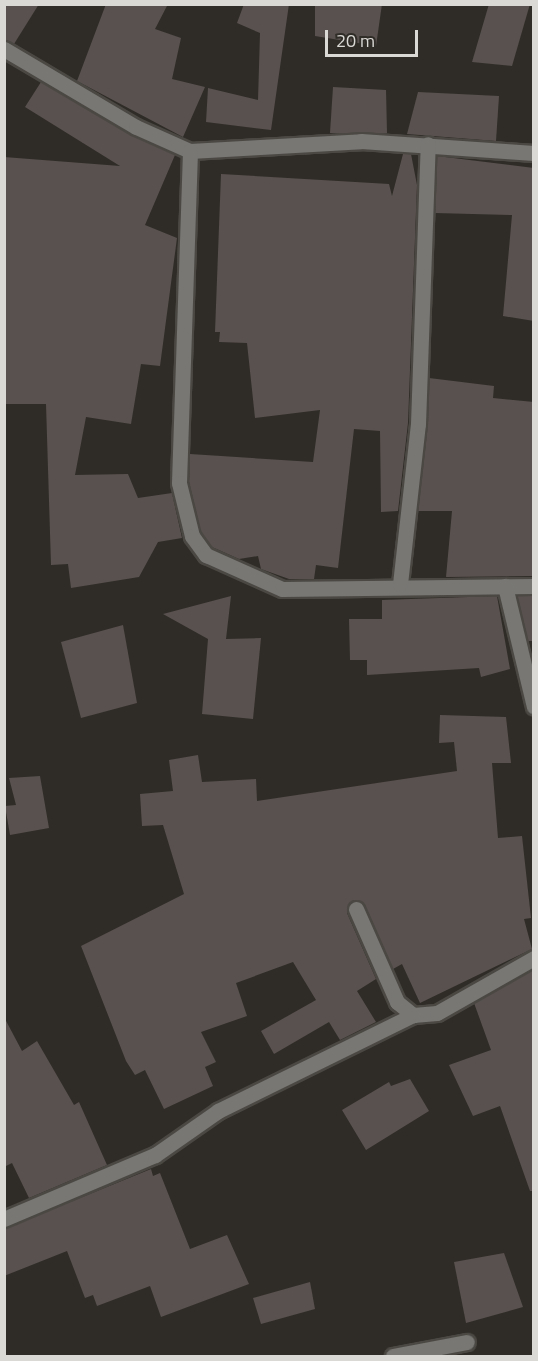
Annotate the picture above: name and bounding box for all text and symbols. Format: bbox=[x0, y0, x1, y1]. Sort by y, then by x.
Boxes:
scale bar bbox=[328, 18, 421, 56]
text: 20 m bbox=[336, 27, 375, 54]

